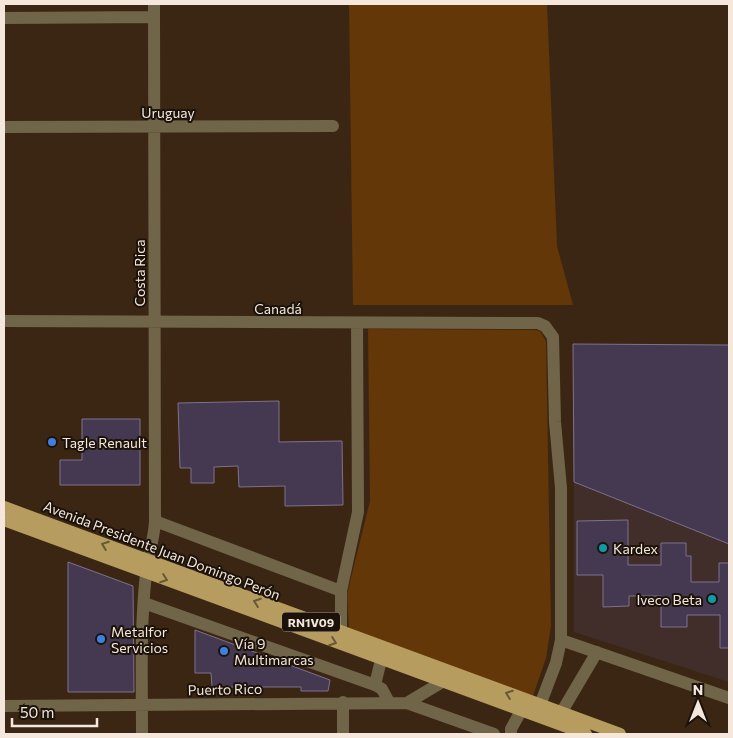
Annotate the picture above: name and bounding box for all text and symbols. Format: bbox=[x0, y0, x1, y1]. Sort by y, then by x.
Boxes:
street label: Uruguay bbox=[141, 104, 195, 121]
street label: Costa Rica bbox=[131, 239, 148, 307]
street label: Canadá bbox=[254, 300, 302, 317]
place label: Tagle Renault bbox=[62, 434, 147, 451]
marker: Tagle Renault bbox=[46, 436, 58, 448]
street label: Avenida Presidente Juan Domingo Perón bbox=[41, 497, 283, 603]
place label: Kardex bbox=[613, 540, 659, 557]
one-way arrow bbox=[101, 541, 110, 551]
marker: Kardex bbox=[597, 542, 609, 554]
one-way arrow bbox=[160, 573, 168, 583]
place label: Iveco Beta bbox=[636, 591, 702, 608]
marker: Iveco Beta bbox=[706, 593, 718, 605]
one-way arrow bbox=[254, 598, 262, 608]
road number: RN1V09 bbox=[282, 612, 340, 632]
place label: Metalfor Servicios bbox=[111, 623, 168, 656]
marker: Metalfor Servicios bbox=[95, 633, 107, 645]
place label: Vía 9 Multimarcas bbox=[234, 635, 314, 668]
one-way arrow bbox=[328, 636, 337, 646]
marker: Vía 9 Multimarcas bbox=[218, 645, 230, 657]
north arrow bbox=[673, 678, 723, 728]
street label: Puerto Rico bbox=[188, 680, 262, 698]
text: N bbox=[693, 681, 703, 698]
one-way arrow bbox=[505, 690, 513, 700]
scale bar bbox=[12, 696, 98, 728]
text: 50 m bbox=[20, 703, 54, 721]

